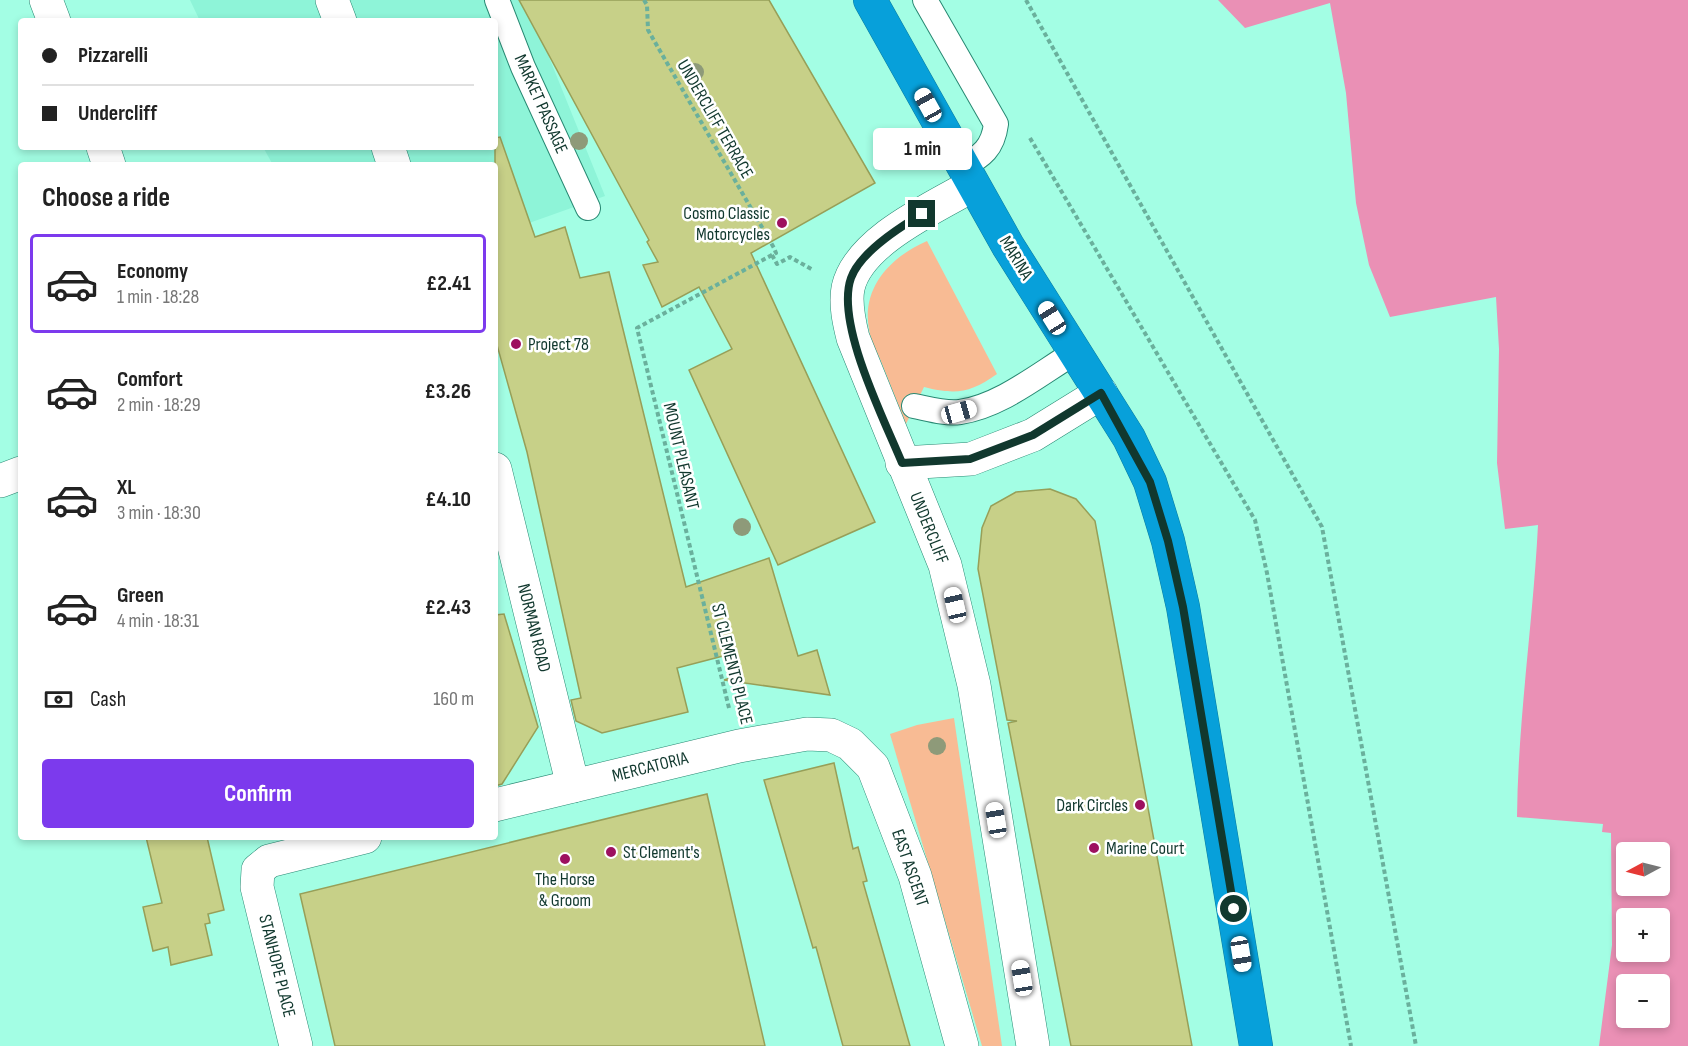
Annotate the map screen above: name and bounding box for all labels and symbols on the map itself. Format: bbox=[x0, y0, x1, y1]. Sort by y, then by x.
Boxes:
street label: MARKET PASSAGE bbox=[510, 51, 572, 157]
street label: UNDERCLIFF TERRACE bbox=[673, 56, 757, 182]
car bbox=[911, 85, 945, 125]
callout: 1 min bbox=[872, 127, 972, 169]
route end bbox=[908, 200, 935, 227]
place label: Cosmo Classic Motorcycles bbox=[683, 203, 770, 245]
marker: Cosmo Classic Motorcycles bbox=[775, 216, 789, 230]
street label: MARINA bbox=[995, 232, 1037, 284]
car bbox=[1035, 298, 1069, 338]
place label: Project 78 bbox=[528, 334, 589, 355]
marker: Project 78 bbox=[509, 337, 523, 351]
car bbox=[939, 398, 979, 426]
street label: MOUNT PLEASANT bbox=[659, 401, 703, 511]
street label: UNDERCLIFF bbox=[905, 489, 953, 567]
street label: NORMAN ROAD bbox=[513, 582, 555, 674]
car bbox=[942, 585, 968, 625]
street label: ST CLEMENTS PLACE bbox=[707, 601, 757, 727]
street label: MERCATORIA bbox=[610, 747, 690, 787]
place label: Dark Circles bbox=[1056, 795, 1128, 816]
marker: Dark Circles bbox=[1133, 798, 1147, 812]
car bbox=[984, 801, 1008, 839]
street label: EAST ASCENT bbox=[887, 826, 933, 910]
place label: Marine Court bbox=[1106, 838, 1185, 859]
marker: Marine Court bbox=[1087, 841, 1101, 855]
place label: St Clement's bbox=[623, 842, 700, 863]
north arrow bbox=[1616, 842, 1670, 896]
marker: St Clement's bbox=[604, 845, 618, 859]
marker: The Horse & Groom bbox=[558, 852, 572, 866]
place label: The Horse & Groom bbox=[535, 869, 595, 911]
route start bbox=[1220, 895, 1247, 922]
street label: STANHOPE PLACE bbox=[254, 912, 300, 1020]
car bbox=[1229, 935, 1253, 973]
car bbox=[1010, 959, 1034, 997]

